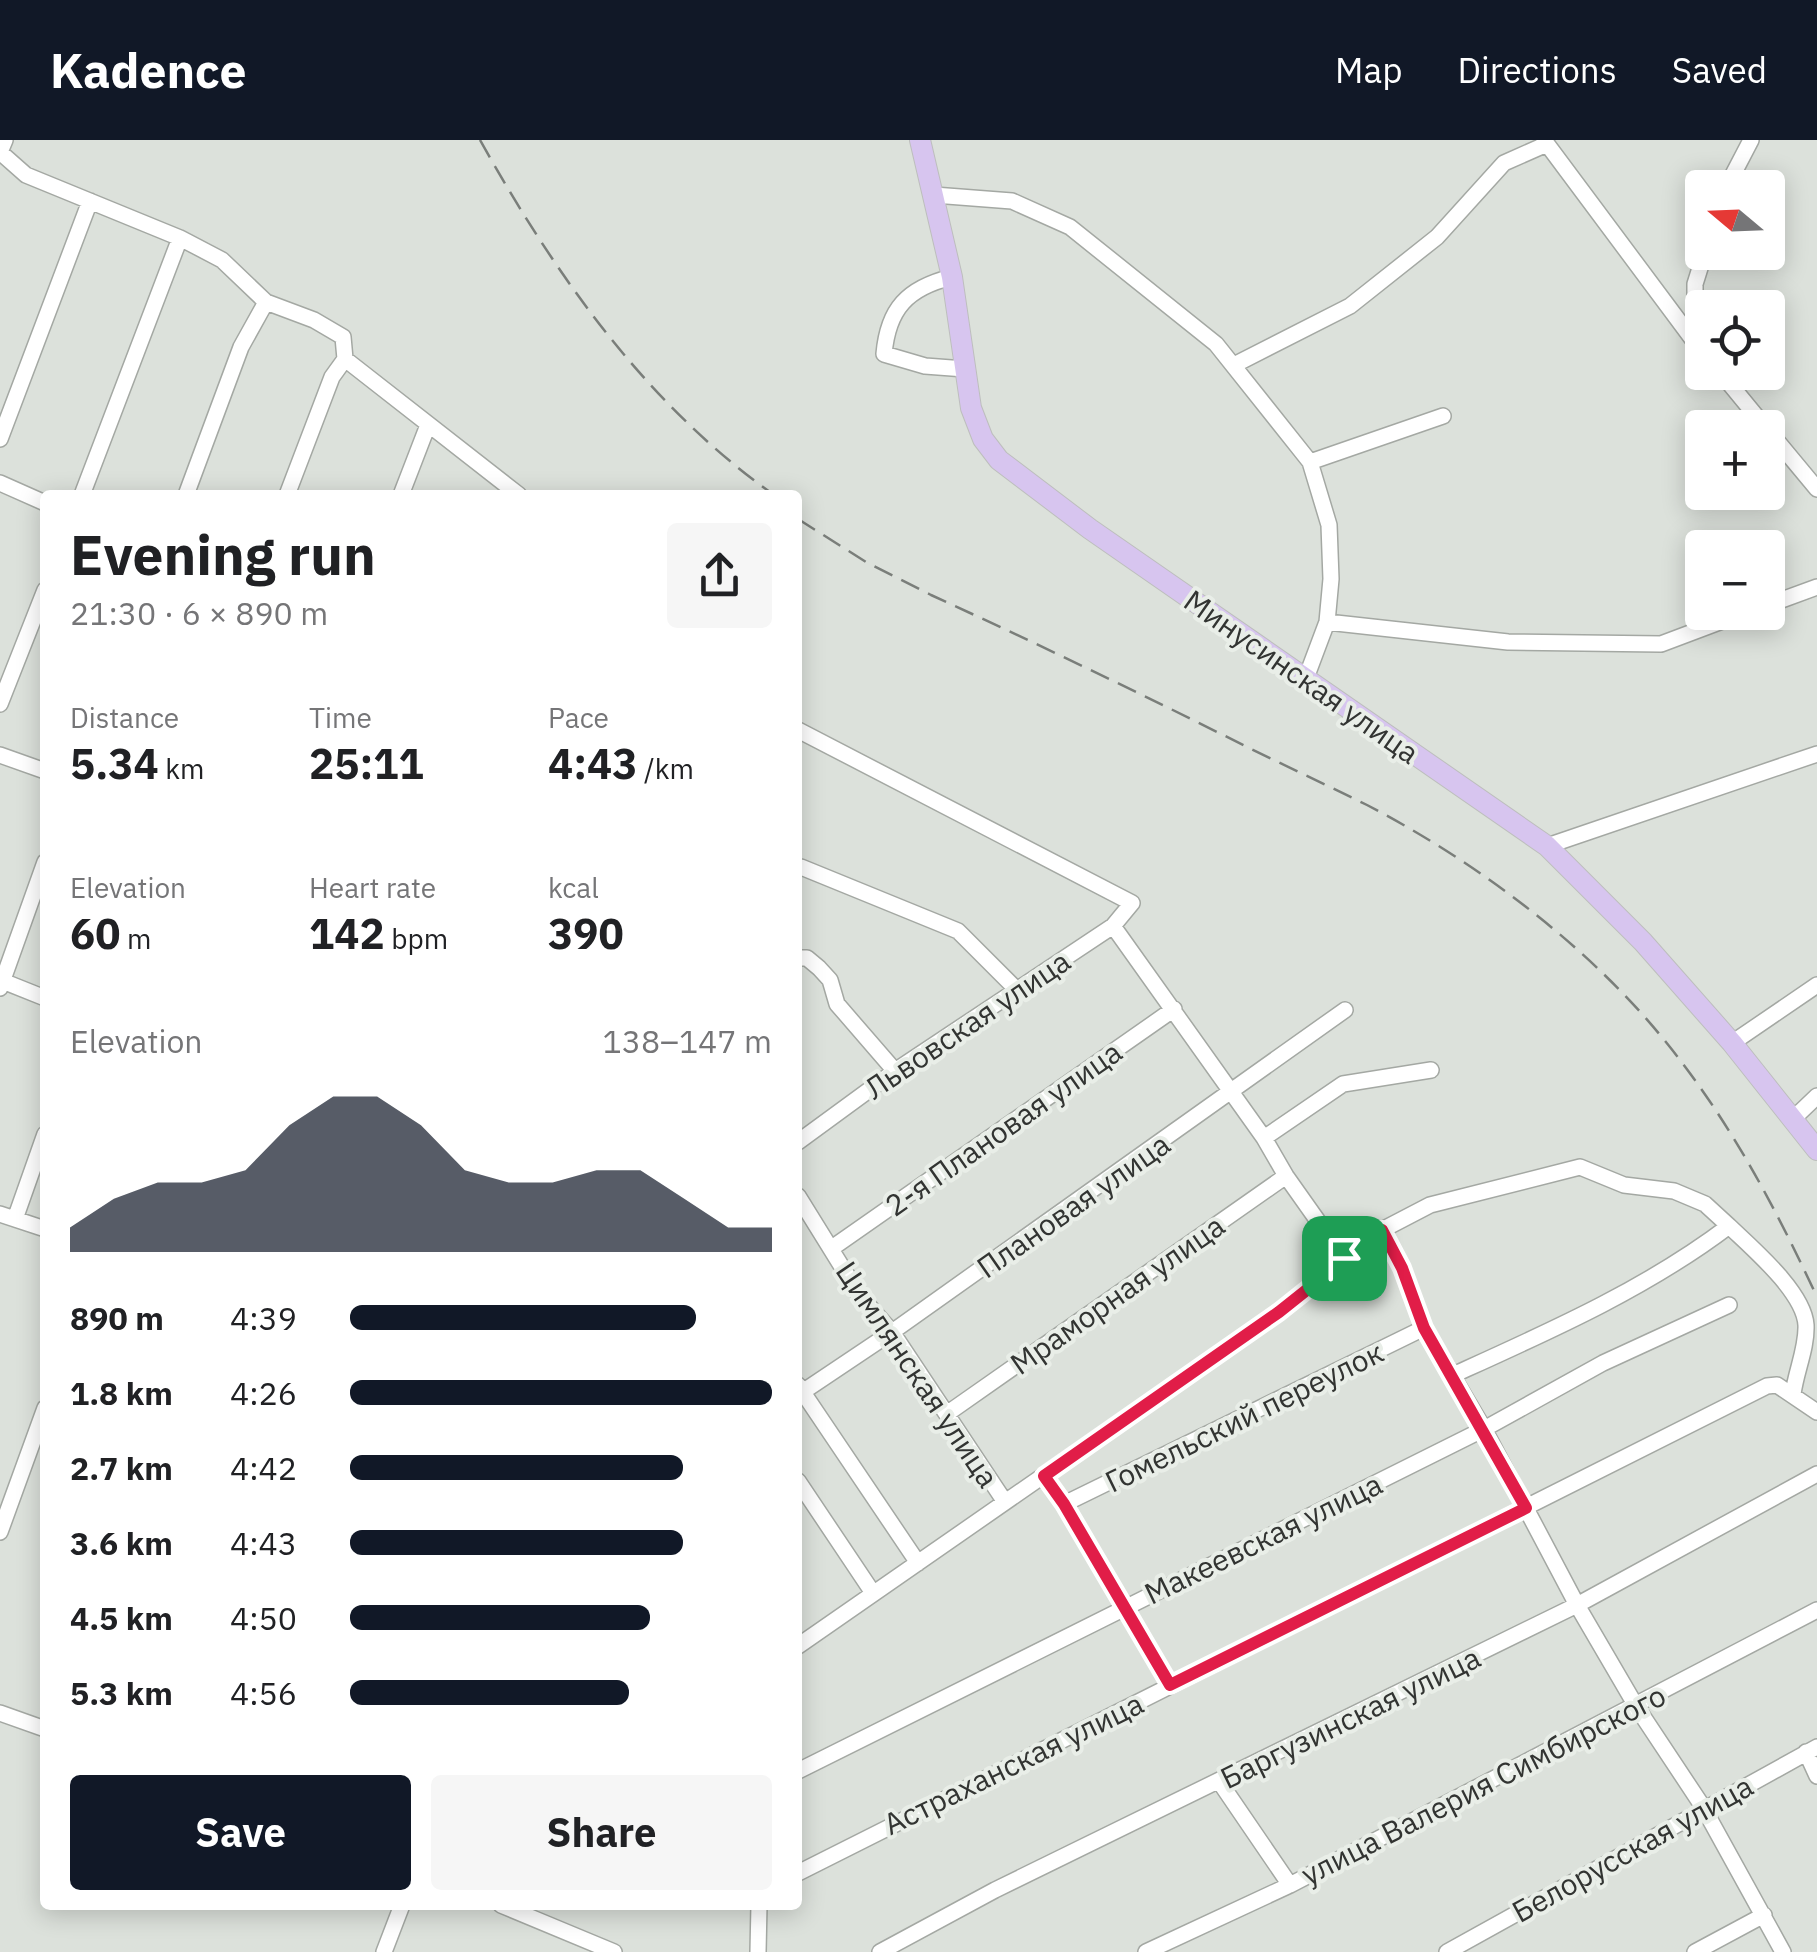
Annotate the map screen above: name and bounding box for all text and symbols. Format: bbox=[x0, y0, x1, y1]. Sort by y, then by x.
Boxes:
text: Kadence bbox=[50, 39, 247, 101]
text: Map bbox=[1335, 47, 1403, 93]
text: Directions bbox=[1458, 47, 1617, 93]
text: Saved bbox=[1672, 47, 1767, 93]
north arrow bbox=[1685, 170, 1785, 270]
map controls bbox=[1685, 170, 1785, 630]
button: locate bbox=[1685, 290, 1785, 390]
button: + bbox=[1685, 410, 1785, 510]
text: Evening run bbox=[70, 519, 376, 590]
button: share bbox=[667, 523, 772, 628]
button: − bbox=[1685, 530, 1785, 630]
street label: Минусинская улица bbox=[1177, 580, 1427, 772]
text: 21:30 · 6 × 890 m bbox=[70, 592, 328, 634]
text: Distance bbox=[70, 699, 179, 736]
text: Time bbox=[309, 699, 372, 736]
text: Pace bbox=[548, 699, 609, 736]
text: 5.34 bbox=[70, 736, 159, 791]
text: 25:11 bbox=[309, 736, 424, 791]
text: 4:43 bbox=[548, 736, 637, 791]
text: km bbox=[159, 750, 204, 787]
text: /km bbox=[637, 750, 694, 787]
text: Elevation bbox=[70, 869, 186, 906]
text: Heart rate bbox=[309, 869, 436, 906]
text: kcal bbox=[548, 869, 599, 906]
text: 60 bbox=[70, 906, 120, 961]
text: 142 bbox=[309, 906, 385, 961]
text: 390 bbox=[548, 906, 624, 961]
text: m bbox=[120, 920, 151, 957]
text: bpm bbox=[385, 920, 448, 957]
street label: Львовская улица bbox=[857, 941, 1077, 1107]
text: Elevation bbox=[70, 1020, 203, 1062]
text: 138–147 m bbox=[602, 1020, 772, 1062]
street label: 2-я Плановая улица bbox=[878, 1033, 1128, 1223]
street label: Плановая улица bbox=[970, 1125, 1176, 1285]
street label: Мраморная улица bbox=[1002, 1206, 1232, 1382]
pin bbox=[1302, 1216, 1387, 1301]
icon: arrive bbox=[1317, 1231, 1372, 1286]
street label: Цимлянская улица bbox=[828, 1253, 1008, 1495]
text: 890 m bbox=[70, 1297, 164, 1339]
text: 4:39 bbox=[230, 1297, 297, 1339]
street label: Гомельский переулок bbox=[1098, 1332, 1390, 1500]
text: 1.8 km bbox=[70, 1372, 173, 1414]
text: 4:26 bbox=[230, 1372, 297, 1414]
text: 2.7 km bbox=[70, 1447, 173, 1489]
text: 4:42 bbox=[230, 1447, 297, 1489]
street label: Макеевская улица bbox=[1138, 1464, 1388, 1612]
text: 3.6 km bbox=[70, 1522, 173, 1564]
text: 4:43 bbox=[230, 1522, 297, 1564]
text: 4.5 km bbox=[70, 1597, 173, 1639]
text: 4:50 bbox=[230, 1597, 297, 1639]
street label: Баргузинская улица bbox=[1214, 1637, 1486, 1797]
text: 5.3 km bbox=[70, 1672, 173, 1714]
text: 4:56 bbox=[230, 1672, 297, 1714]
street label: улица Валерия Симбирского bbox=[1294, 1675, 1672, 1893]
street label: Астраханская улица bbox=[877, 1683, 1149, 1843]
street label: Белорусская улица bbox=[1505, 1766, 1759, 1930]
button: Save bbox=[70, 1775, 411, 1890]
button: Share bbox=[431, 1775, 772, 1890]

